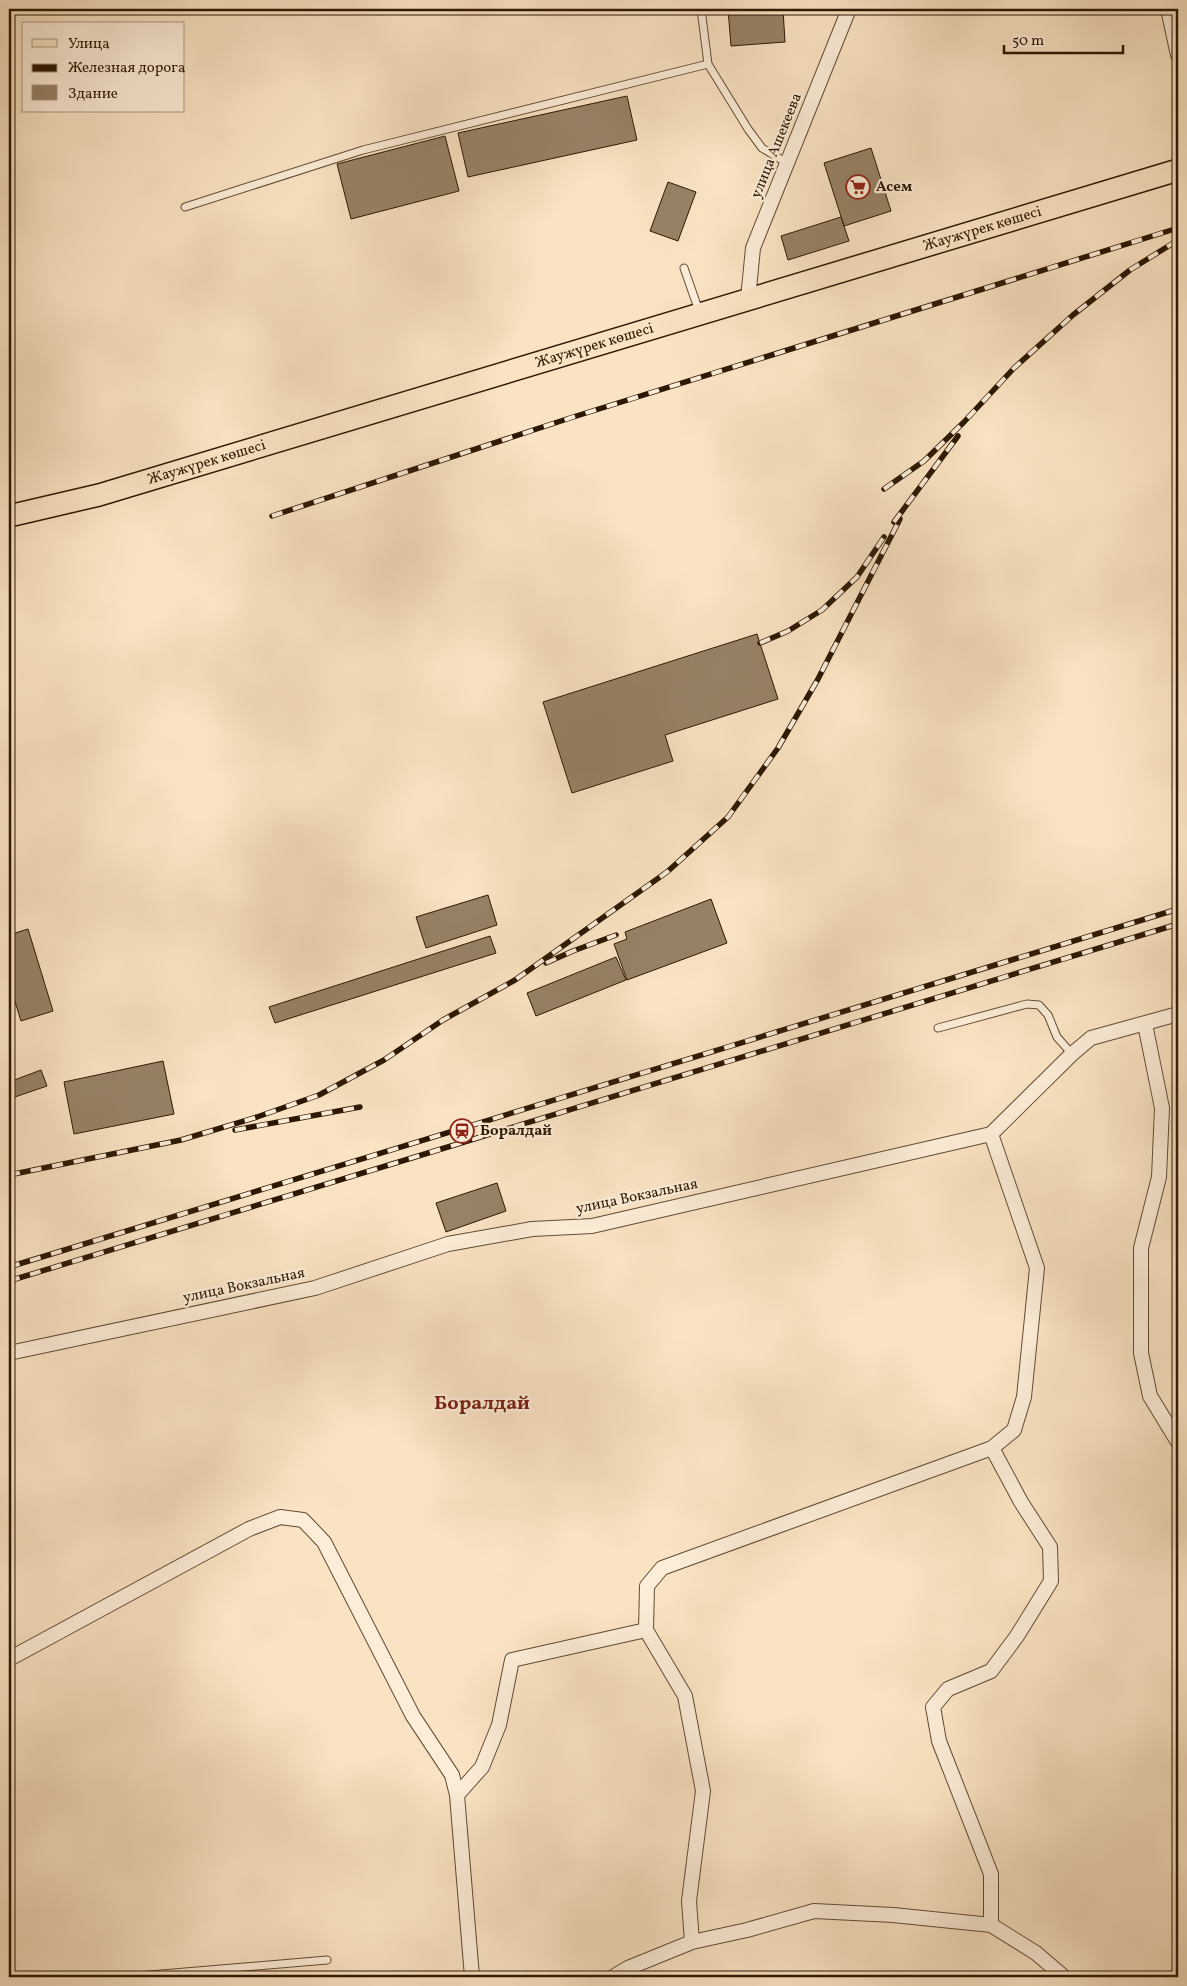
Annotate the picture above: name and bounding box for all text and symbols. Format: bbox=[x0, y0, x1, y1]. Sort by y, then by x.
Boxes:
legend bbox=[22, 22, 185, 112]
scale bar bbox=[1004, 22, 1123, 54]
text: 50 m bbox=[1012, 31, 1044, 52]
text: Улица bbox=[68, 34, 110, 55]
text: Железная дорога bbox=[68, 58, 185, 79]
text: Здание bbox=[68, 84, 118, 105]
street label: улица Ашекеева bbox=[746, 90, 808, 202]
supermarket icon: Асем bbox=[845, 174, 871, 200]
place label: Асем bbox=[876, 177, 912, 198]
street label: Жаужүрек көшесі bbox=[921, 201, 1044, 257]
street label: Жаужүрек көшесі bbox=[533, 318, 656, 373]
street label: Жаужүрек көшесі bbox=[145, 435, 269, 490]
station icon: Боралдай bbox=[449, 1118, 475, 1144]
place label: Боралдай bbox=[480, 1121, 552, 1142]
street label: улица Вокзальная bbox=[574, 1174, 700, 1220]
street label: улица Вокзальная bbox=[181, 1263, 307, 1309]
district label: Боралдай bbox=[434, 1390, 530, 1418]

